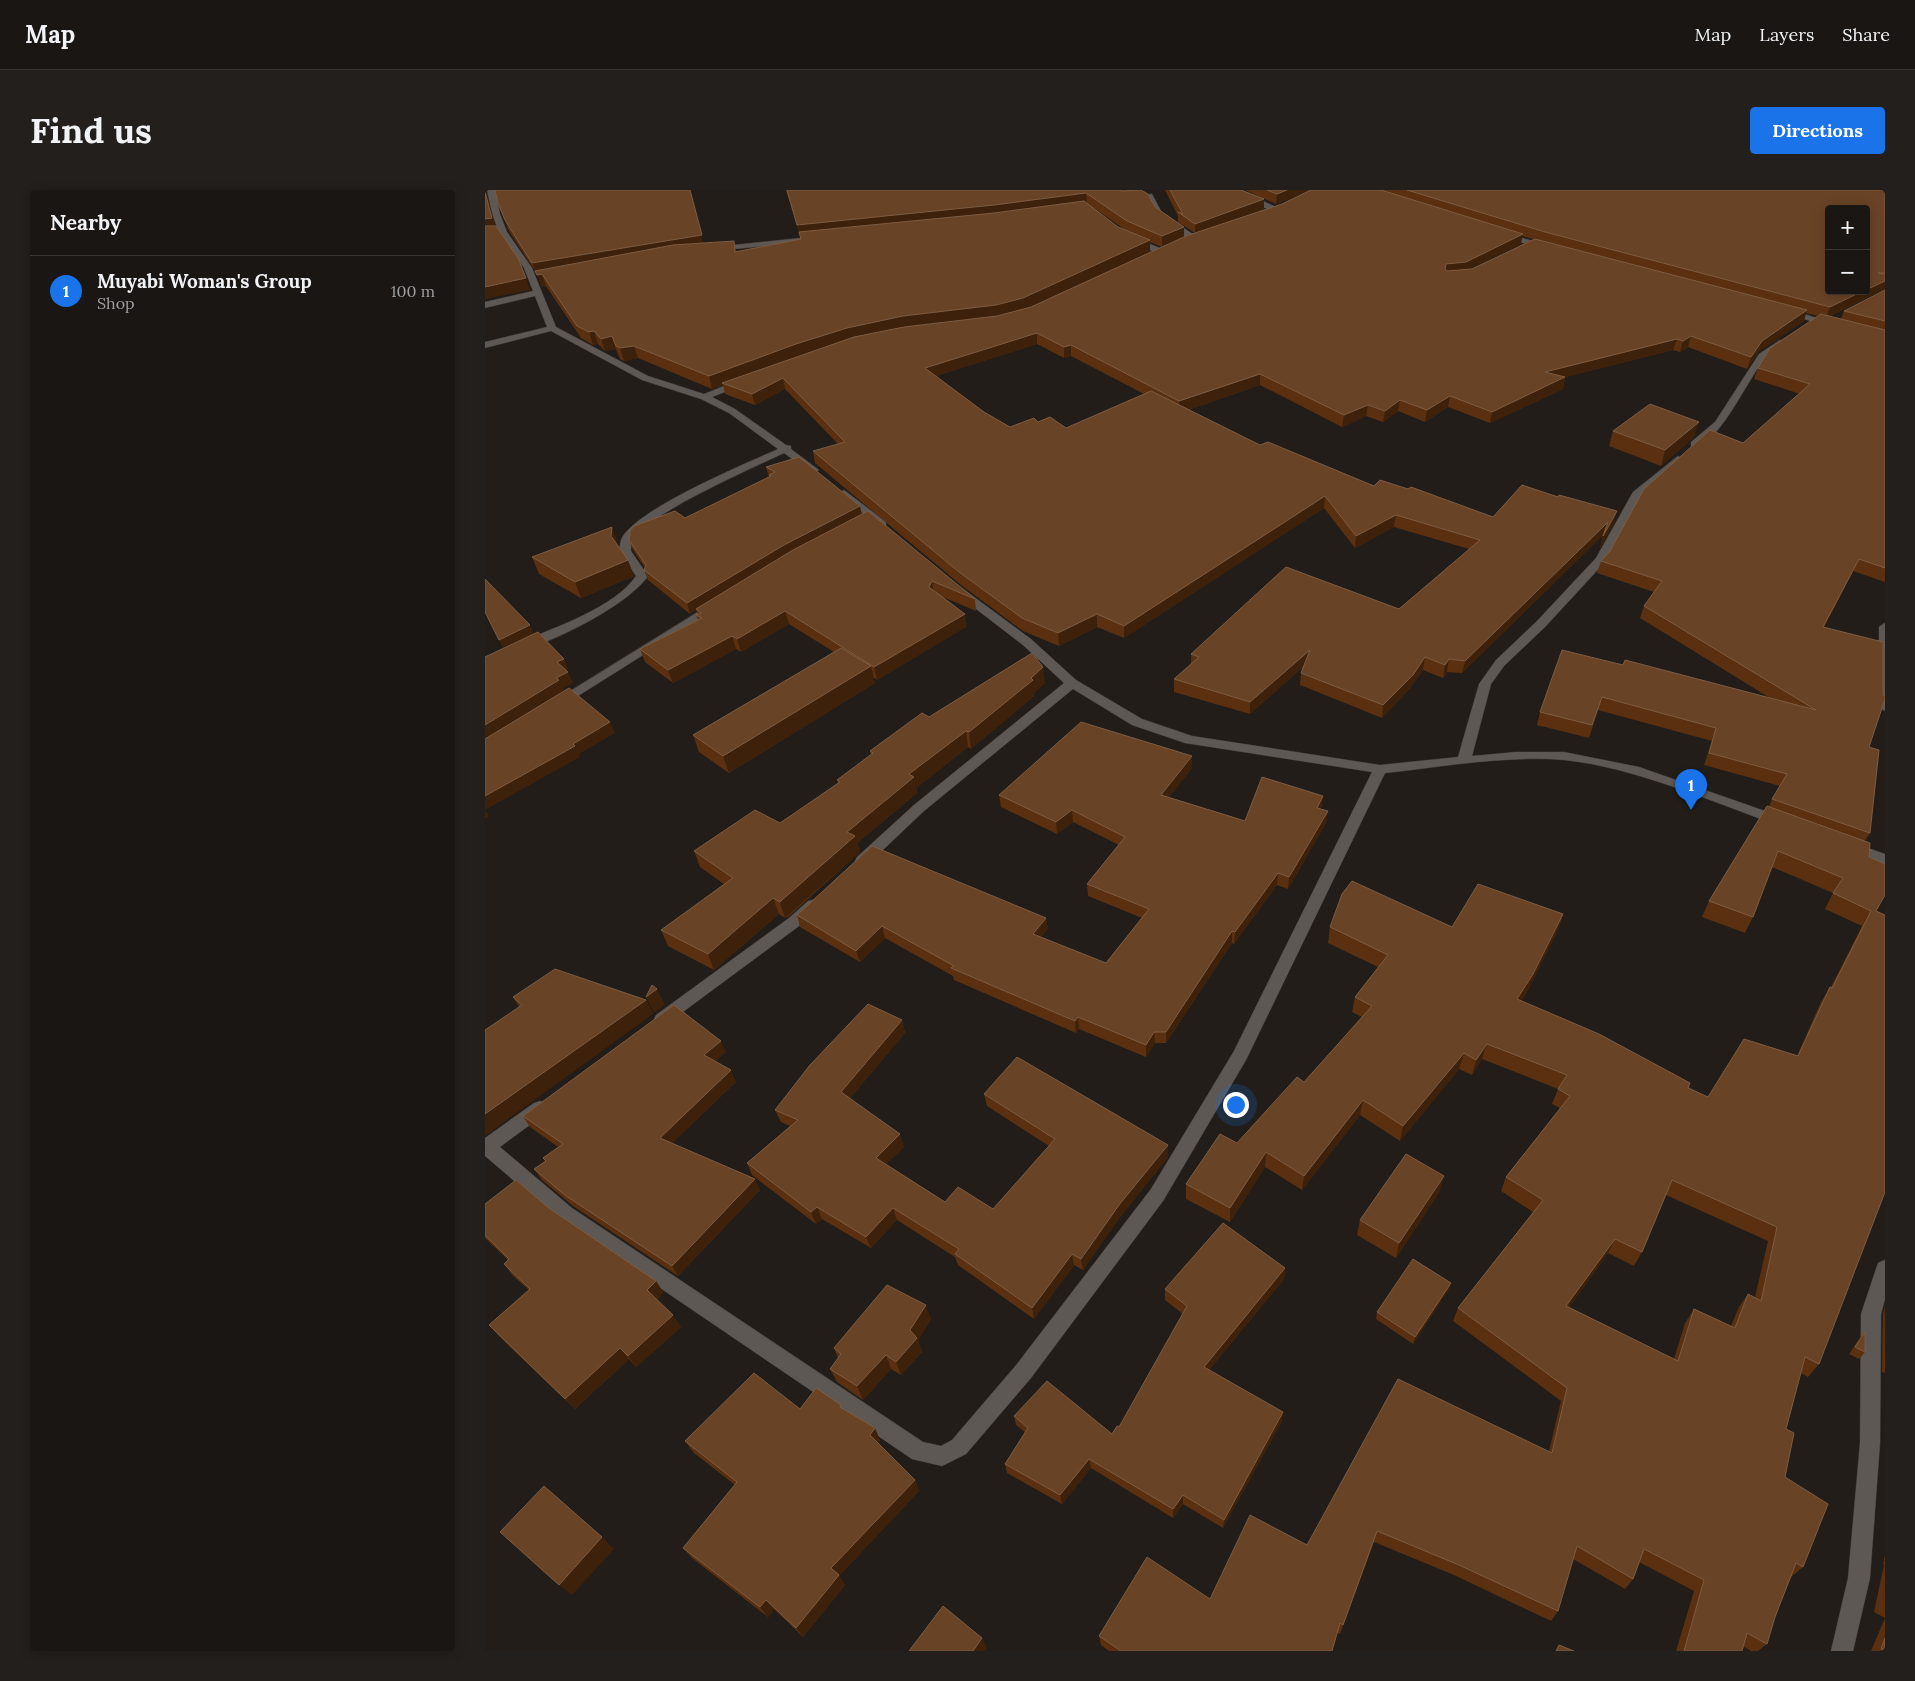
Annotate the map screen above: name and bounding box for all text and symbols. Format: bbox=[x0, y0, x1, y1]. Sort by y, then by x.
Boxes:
text: Map bbox=[25, 19, 75, 50]
text: Map bbox=[1695, 23, 1731, 46]
text: Layers bbox=[1759, 23, 1814, 46]
text: Share bbox=[1842, 23, 1890, 46]
button: Directions bbox=[1750, 107, 1885, 154]
text: Find us bbox=[30, 108, 152, 153]
map controls bbox=[1825, 205, 1870, 295]
button: + bbox=[1825, 205, 1870, 250]
text: Nearby bbox=[50, 209, 121, 236]
button: − bbox=[1825, 250, 1870, 295]
text: Muyabi Woman's Group bbox=[97, 269, 312, 293]
text: 1 bbox=[63, 281, 69, 301]
text: 100 m bbox=[391, 281, 435, 301]
text: Shop bbox=[97, 293, 135, 313]
pin: 1 bbox=[1675, 769, 1707, 810]
your location bbox=[1223, 1092, 1249, 1118]

